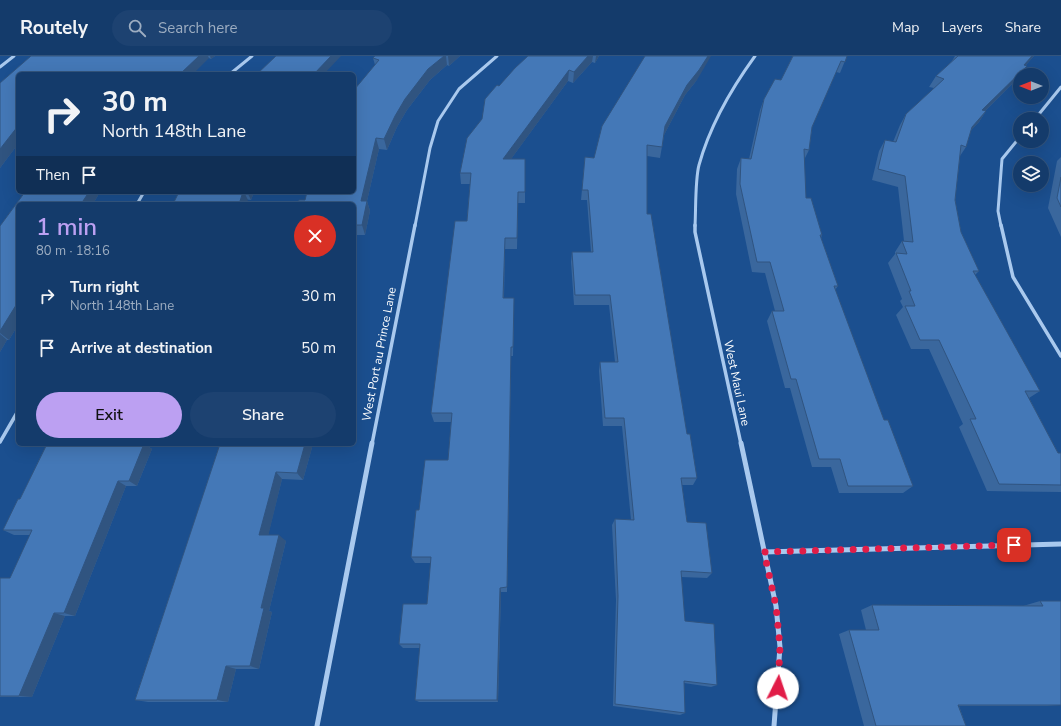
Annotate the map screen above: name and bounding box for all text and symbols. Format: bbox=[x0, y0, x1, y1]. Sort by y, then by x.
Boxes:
search box bbox=[112, 10, 392, 46]
text: Routely bbox=[20, 15, 88, 41]
icon: search bbox=[126, 17, 148, 39]
text: Search here bbox=[158, 18, 238, 38]
text: Map bbox=[892, 18, 919, 37]
text: Layers bbox=[941, 18, 983, 37]
text: Share bbox=[1005, 18, 1041, 37]
north arrow bbox=[1013, 68, 1049, 104]
map controls bbox=[1013, 68, 1049, 192]
text: 30 m bbox=[102, 83, 168, 121]
icon: right bbox=[36, 88, 88, 140]
button: sound bbox=[1013, 112, 1049, 148]
text: North 148th Lane bbox=[102, 119, 246, 143]
button: layers bbox=[1013, 156, 1049, 192]
icon: arrive bbox=[78, 164, 100, 186]
text: Then bbox=[36, 165, 70, 185]
text: 1 min bbox=[36, 211, 97, 243]
button: close bbox=[294, 215, 336, 257]
text: 80 m · 18:16 bbox=[36, 242, 110, 260]
text: Turn right bbox=[70, 277, 139, 297]
icon: right bbox=[36, 285, 58, 307]
text: 30 m bbox=[301, 286, 336, 306]
street label: West Port au Prince Lane bbox=[358, 286, 400, 422]
text: North 148th Lane bbox=[70, 297, 174, 315]
icon: arrive bbox=[36, 337, 58, 359]
text: Arrive at destination bbox=[70, 338, 213, 358]
text: 50 m bbox=[301, 338, 336, 358]
street label: West Maui Lane bbox=[720, 339, 754, 427]
button: Exit bbox=[36, 392, 182, 438]
button: Share bbox=[190, 392, 336, 438]
pin bbox=[997, 528, 1031, 562]
icon: arrive bbox=[1003, 534, 1025, 556]
position arrow bbox=[757, 667, 799, 709]

